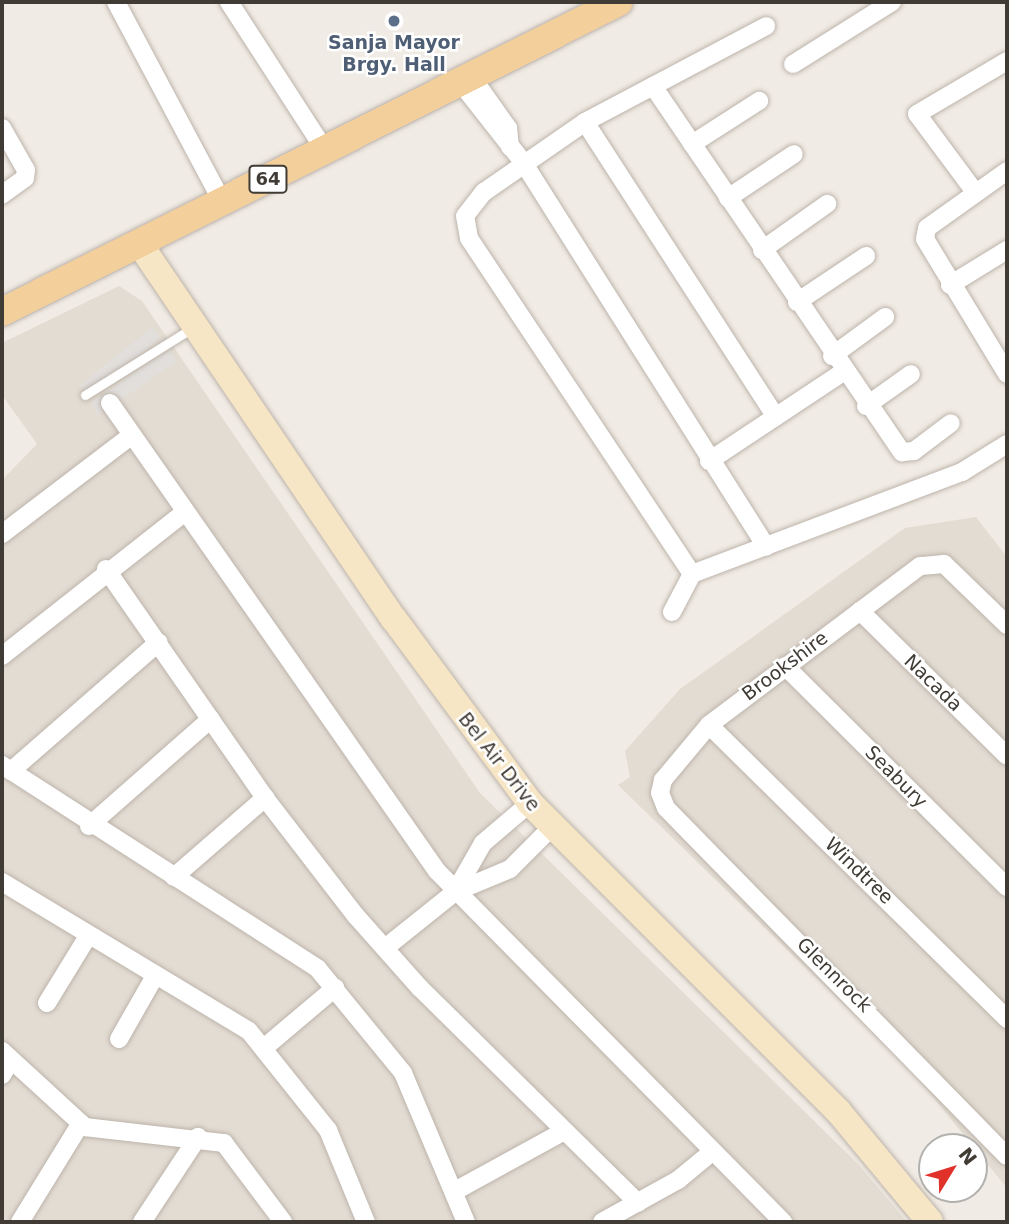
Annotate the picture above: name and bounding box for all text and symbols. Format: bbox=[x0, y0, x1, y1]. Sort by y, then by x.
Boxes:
marker: Sanja Mayor Brgy. Hall bbox=[386, 13, 402, 29]
place label: Sanja Mayor Brgy. Hall bbox=[328, 32, 460, 76]
road number: 64 bbox=[247, 164, 289, 194]
street label: Brookshire bbox=[738, 627, 832, 705]
street label: Nacada bbox=[899, 650, 967, 716]
street label: Bel Air Drive bbox=[453, 708, 545, 816]
street label: Seabury bbox=[860, 741, 932, 813]
street label: Windtree bbox=[820, 833, 898, 909]
street label: Glennrock bbox=[792, 933, 876, 1017]
north arrow bbox=[918, 1133, 988, 1203]
text: N bbox=[954, 1143, 982, 1169]

